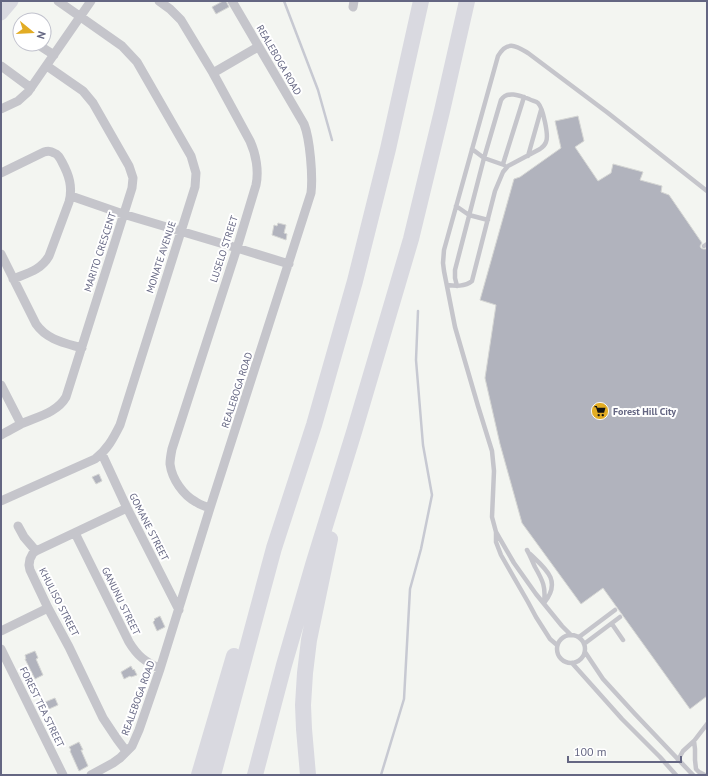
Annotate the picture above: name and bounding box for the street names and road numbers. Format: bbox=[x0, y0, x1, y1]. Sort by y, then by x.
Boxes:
street label: REALEBOGA ROAD bbox=[254, 23, 304, 97]
street label: MARITO CRESCENT bbox=[81, 210, 119, 293]
street label: LUSELO STREET bbox=[207, 214, 241, 284]
street label: MONATE AVENUE bbox=[143, 219, 179, 295]
street label: REALEBOGA ROAD bbox=[219, 350, 255, 430]
street label: GOMANE STREET bbox=[126, 491, 172, 564]
street label: KHULISO STREET bbox=[36, 565, 82, 639]
street label: GANUNU STREET bbox=[99, 565, 143, 638]
street label: REALEBOGA ROAD bbox=[118, 659, 158, 737]
street label: FOREST TEA STREET bbox=[17, 664, 67, 750]

